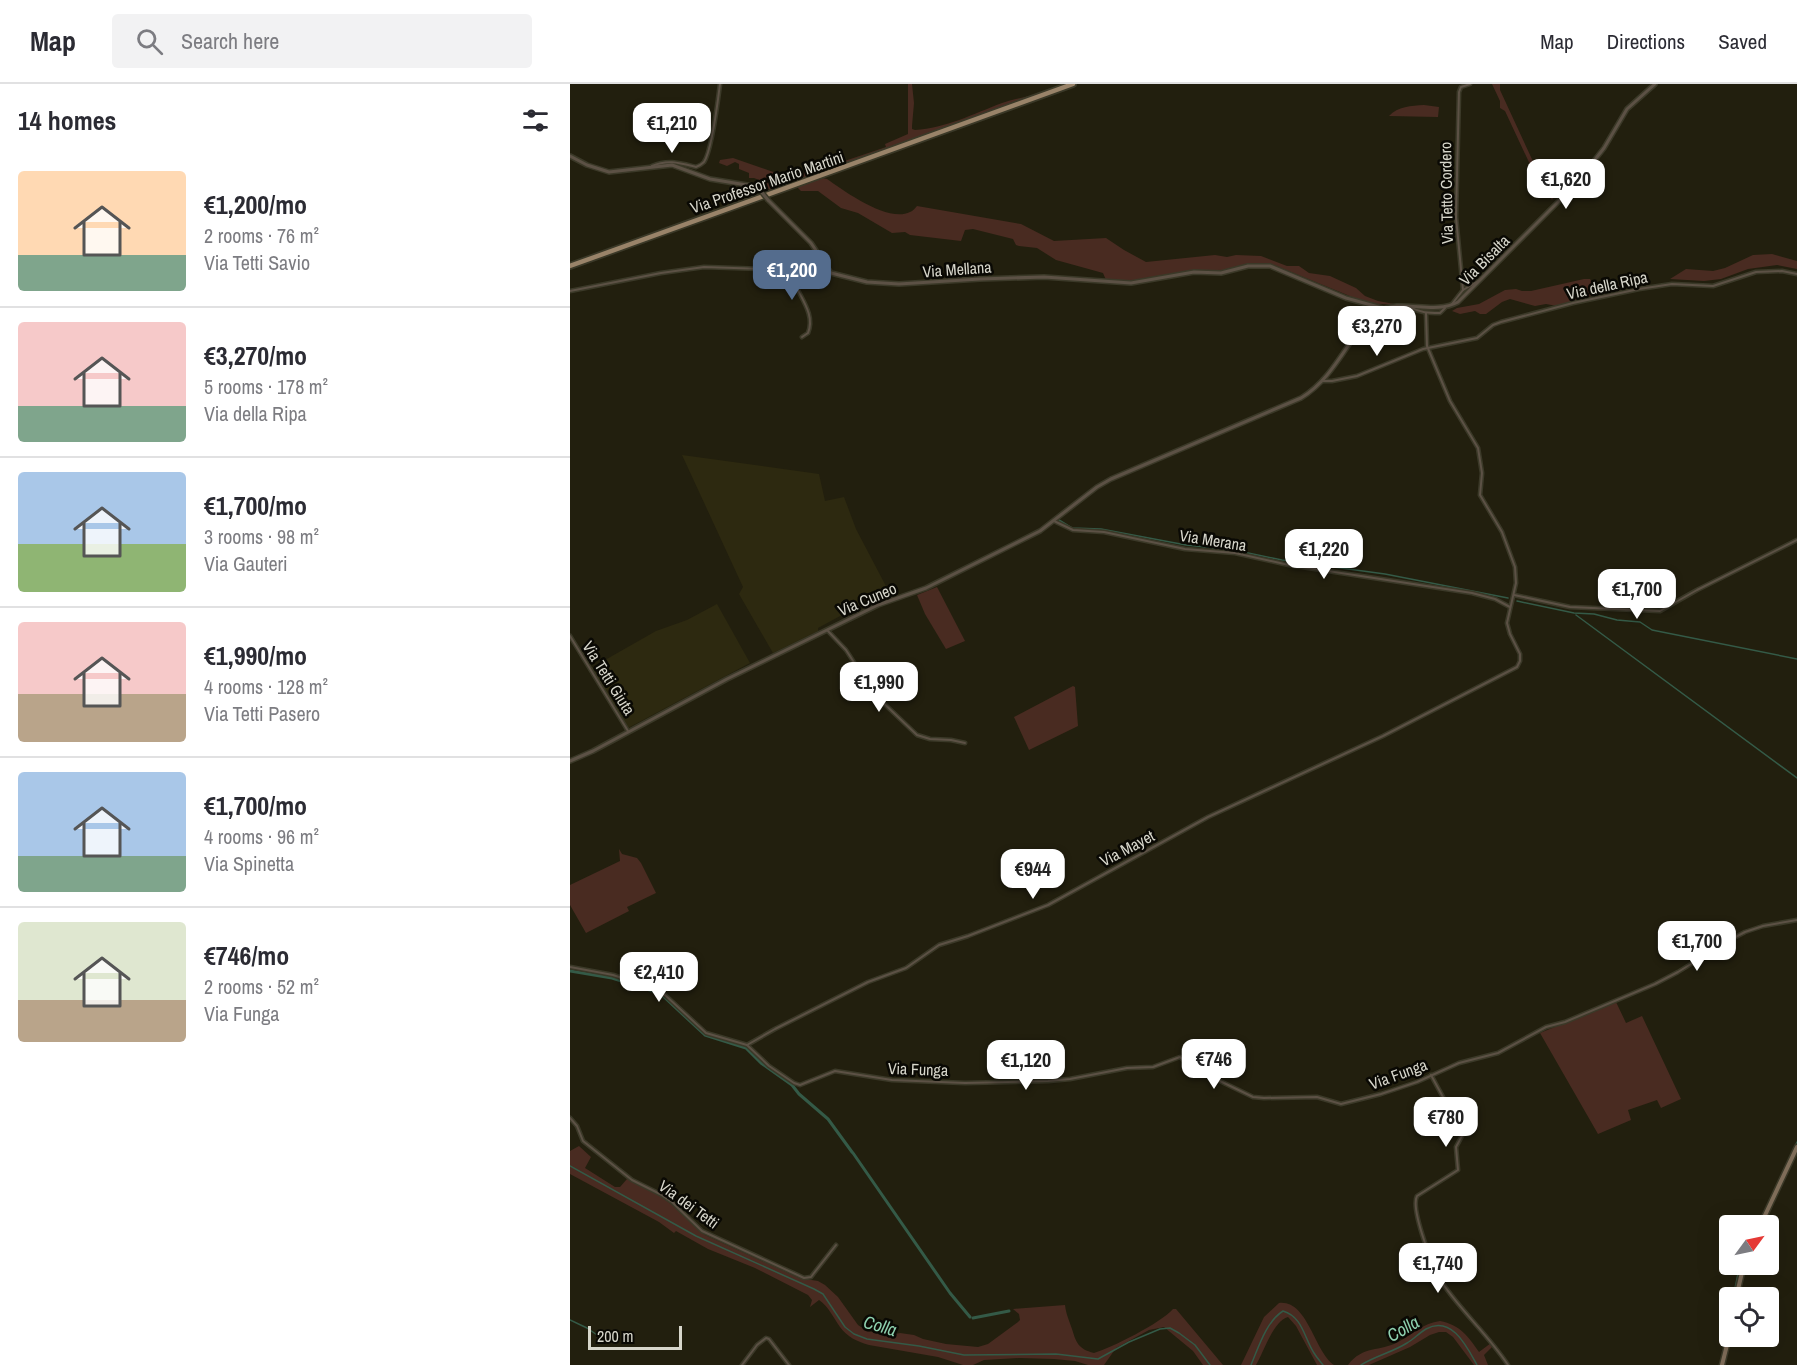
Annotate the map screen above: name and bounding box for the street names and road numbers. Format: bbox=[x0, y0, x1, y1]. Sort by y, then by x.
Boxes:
street label: Via Tetto Cordero bbox=[1434, 142, 1458, 244]
street label: Via Professor Mario Martini bbox=[687, 145, 847, 219]
street label: Via Bisalta bbox=[1454, 229, 1515, 290]
street label: Via Mellana bbox=[922, 256, 993, 282]
street label: Via della Ripa bbox=[1565, 266, 1650, 304]
street label: Via Merana bbox=[1178, 524, 1249, 556]
street label: Via Cuneo bbox=[834, 577, 900, 621]
street label: Via Tetti Giuta bbox=[578, 637, 641, 720]
street label: Via Mayet bbox=[1096, 824, 1158, 872]
street label: Via Funga bbox=[1366, 1053, 1431, 1095]
street label: Via Funga bbox=[887, 1057, 949, 1081]
street label: Via dei Tetti bbox=[654, 1175, 724, 1233]

